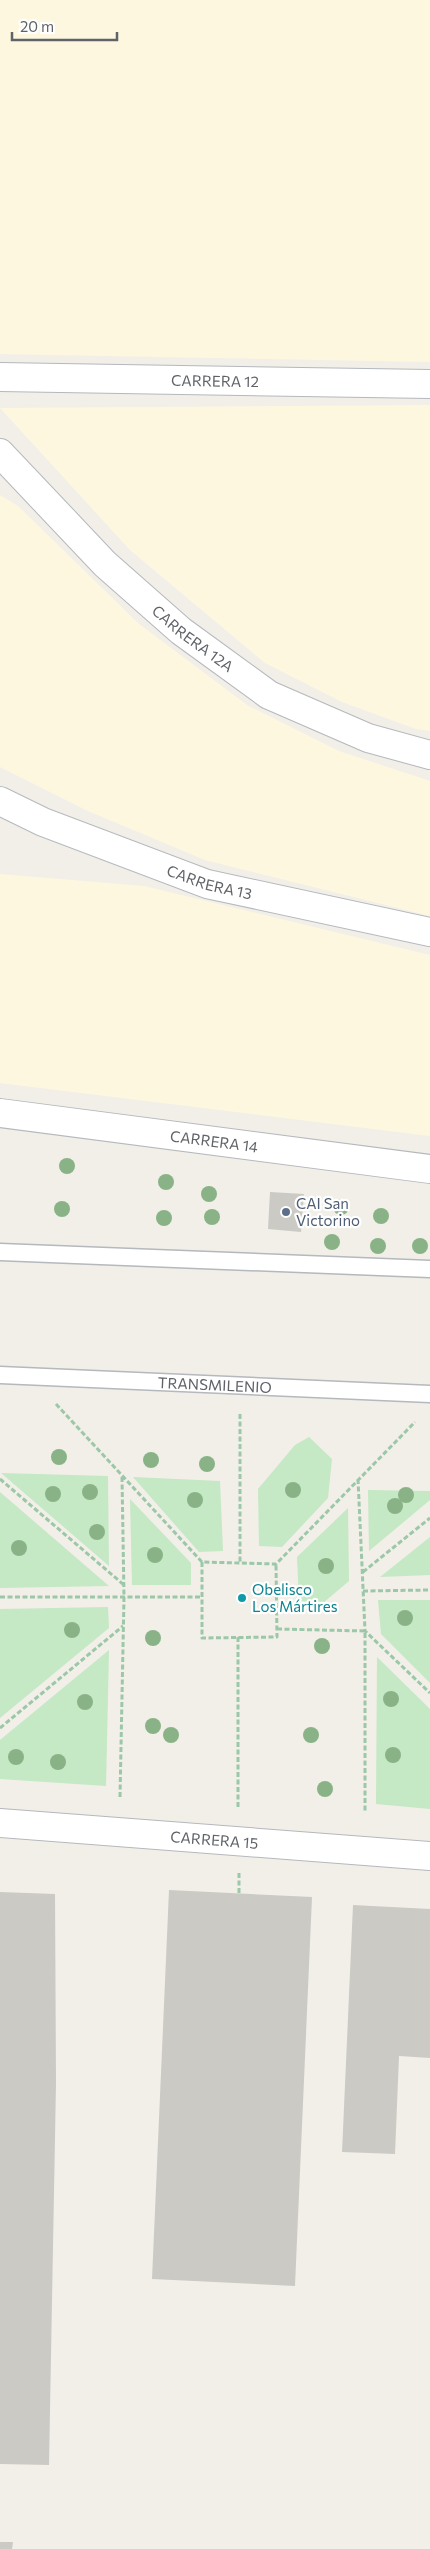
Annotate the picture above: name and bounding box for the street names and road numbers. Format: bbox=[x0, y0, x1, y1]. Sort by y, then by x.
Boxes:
street label: CARRERA 12 bbox=[171, 371, 259, 390]
street label: CARRERA 12A bbox=[149, 601, 237, 675]
street label: CARRERA 13 bbox=[164, 861, 254, 902]
street label: CARRERA 14 bbox=[169, 1126, 259, 1156]
street label: TRANSMILENIO bbox=[157, 1373, 272, 1396]
street label: CARRERA 15 bbox=[170, 1827, 259, 1852]

